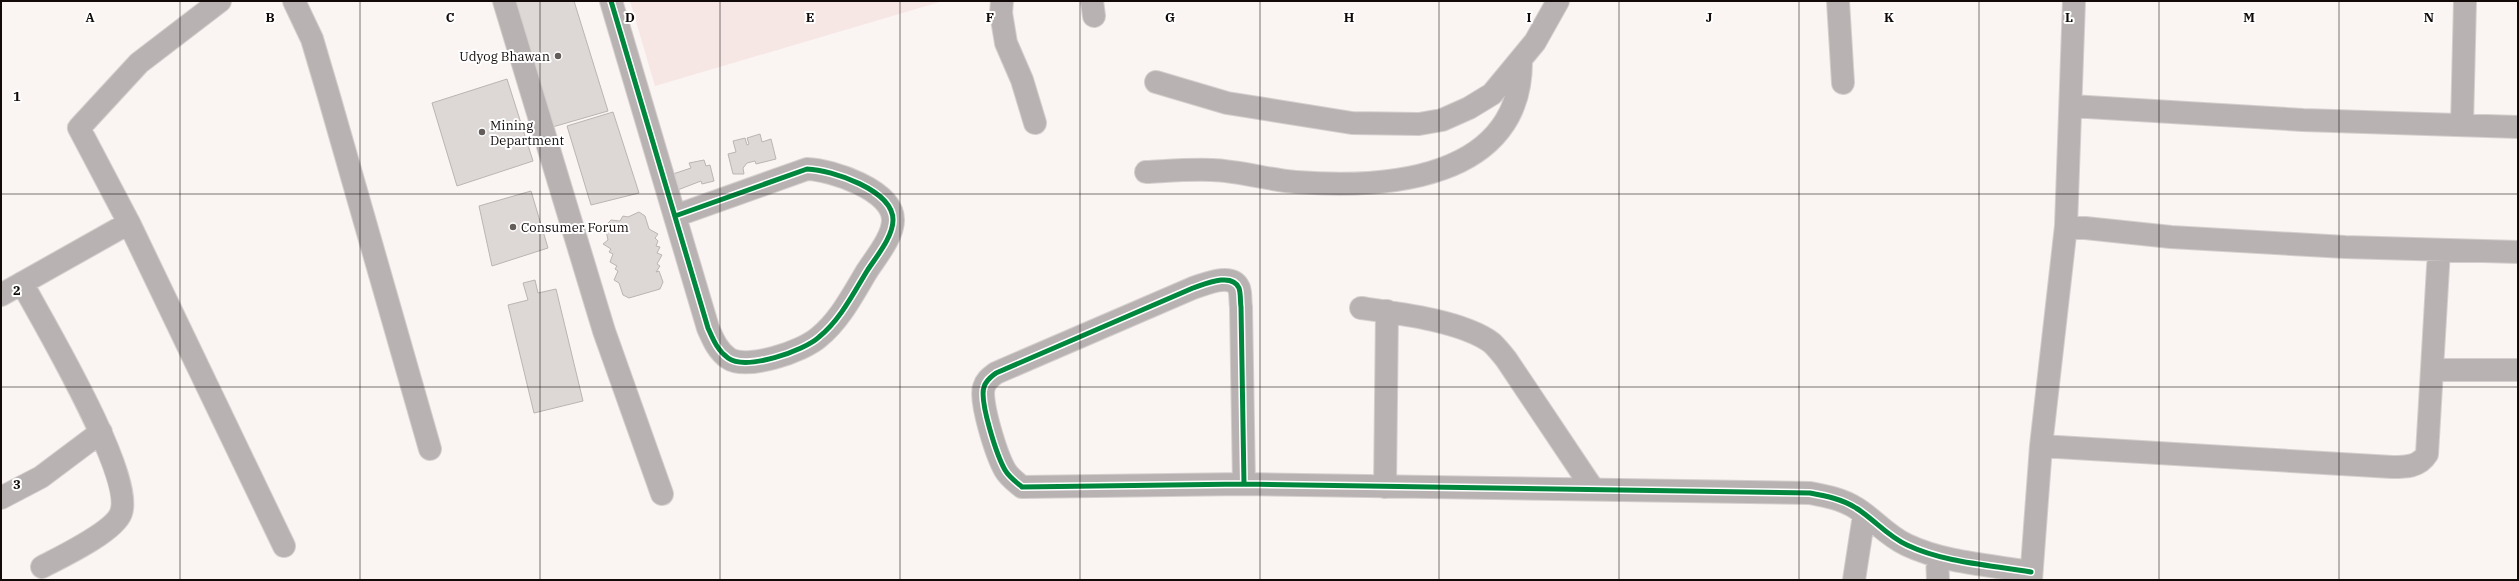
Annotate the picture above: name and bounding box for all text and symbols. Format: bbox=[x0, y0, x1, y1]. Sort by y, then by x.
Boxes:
text: A bbox=[85, 9, 95, 26]
text: B bbox=[265, 9, 275, 26]
text: C bbox=[446, 9, 455, 26]
text: D bbox=[625, 9, 635, 26]
text: E bbox=[806, 9, 814, 26]
text: F bbox=[986, 9, 994, 26]
text: G bbox=[1165, 9, 1175, 26]
text: H bbox=[1344, 9, 1355, 26]
text: I bbox=[1527, 9, 1532, 26]
text: J bbox=[1706, 9, 1713, 26]
text: K bbox=[1884, 9, 1894, 26]
text: L bbox=[2065, 9, 2073, 26]
text: M bbox=[2243, 9, 2255, 26]
text: N bbox=[2424, 9, 2434, 26]
place label: Udyog Bhawan bbox=[459, 48, 550, 65]
marker: Udyog Bhawan bbox=[553, 51, 563, 61]
text: 1 bbox=[13, 88, 21, 105]
place label: Mining Department bbox=[490, 117, 564, 149]
marker: Mining Department bbox=[477, 127, 487, 137]
place label: Consumer Forum bbox=[521, 219, 629, 236]
marker: Consumer Forum bbox=[508, 222, 518, 232]
text: 2 bbox=[13, 282, 21, 299]
text: 3 bbox=[13, 476, 21, 493]

